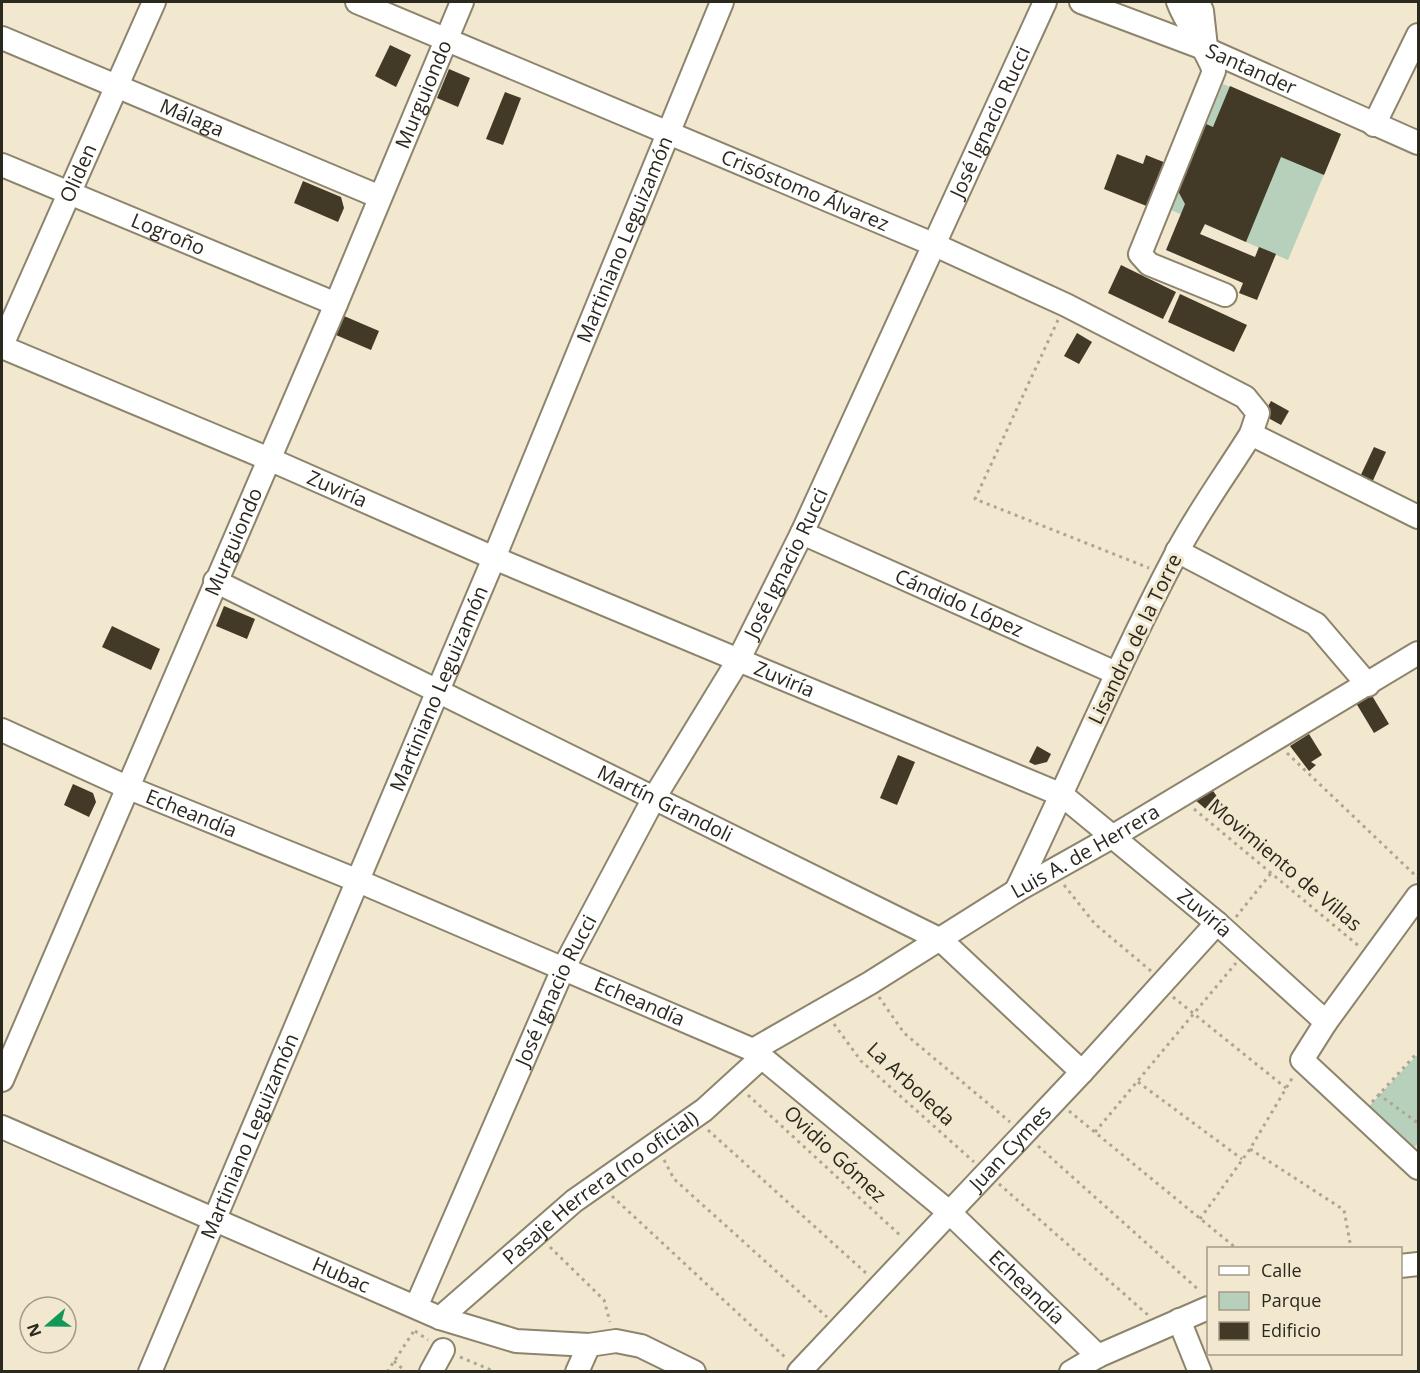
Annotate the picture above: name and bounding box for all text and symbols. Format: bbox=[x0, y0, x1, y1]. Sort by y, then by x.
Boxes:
street label: Murguiondo bbox=[388, 36, 458, 153]
street label: Santander bbox=[1202, 37, 1301, 101]
street label: José Ignacio Rucci bbox=[942, 42, 1036, 204]
street label: Málaga bbox=[156, 92, 228, 143]
street label: Martiniano Leguizamón bbox=[570, 132, 679, 346]
street label: Oliden bbox=[53, 139, 102, 206]
street label: Crisóstomo Álvarez bbox=[717, 143, 893, 237]
street label: Logroño bbox=[127, 206, 210, 261]
street label: Zuviría bbox=[303, 463, 372, 514]
street label: Murguiondo bbox=[198, 483, 268, 600]
street label: José Ignacio Rucci bbox=[737, 484, 834, 644]
street label: Lisandro de la Torre bbox=[1081, 549, 1188, 729]
street label: Cándido López bbox=[891, 562, 1028, 643]
street label: Martiniano Leguizamón bbox=[383, 581, 494, 795]
street label: Zuviría bbox=[750, 654, 819, 703]
street label: Martín Grandoli bbox=[593, 758, 737, 848]
street label: Echeandía bbox=[142, 782, 241, 843]
street label: Movimiento de Villas bbox=[1203, 792, 1368, 937]
street label: Luis A. de Herrera bbox=[1006, 798, 1164, 904]
street label: Zuviría bbox=[1172, 882, 1238, 943]
street label: José Ignacio Rucci bbox=[508, 910, 602, 1072]
street label: Echeandía bbox=[590, 970, 689, 1032]
street label: Martiniano Leguizamón bbox=[194, 1029, 305, 1243]
street label: La Arboleda bbox=[861, 1036, 961, 1132]
street label: Ovidio Gómez bbox=[778, 1099, 892, 1208]
street label: Juan Cymes bbox=[962, 1099, 1057, 1198]
street label: Pasaje Herrera (no oficial) bbox=[497, 1104, 703, 1270]
street label: Echeandía bbox=[983, 1244, 1071, 1330]
legend bbox=[1207, 1247, 1402, 1355]
street label: Hubac bbox=[308, 1250, 374, 1299]
text: Calle bbox=[1261, 1258, 1302, 1282]
text: Parque bbox=[1261, 1288, 1321, 1312]
north arrow bbox=[18, 1295, 78, 1355]
text: Edificio bbox=[1261, 1318, 1321, 1342]
text: N bbox=[21, 1320, 46, 1340]

